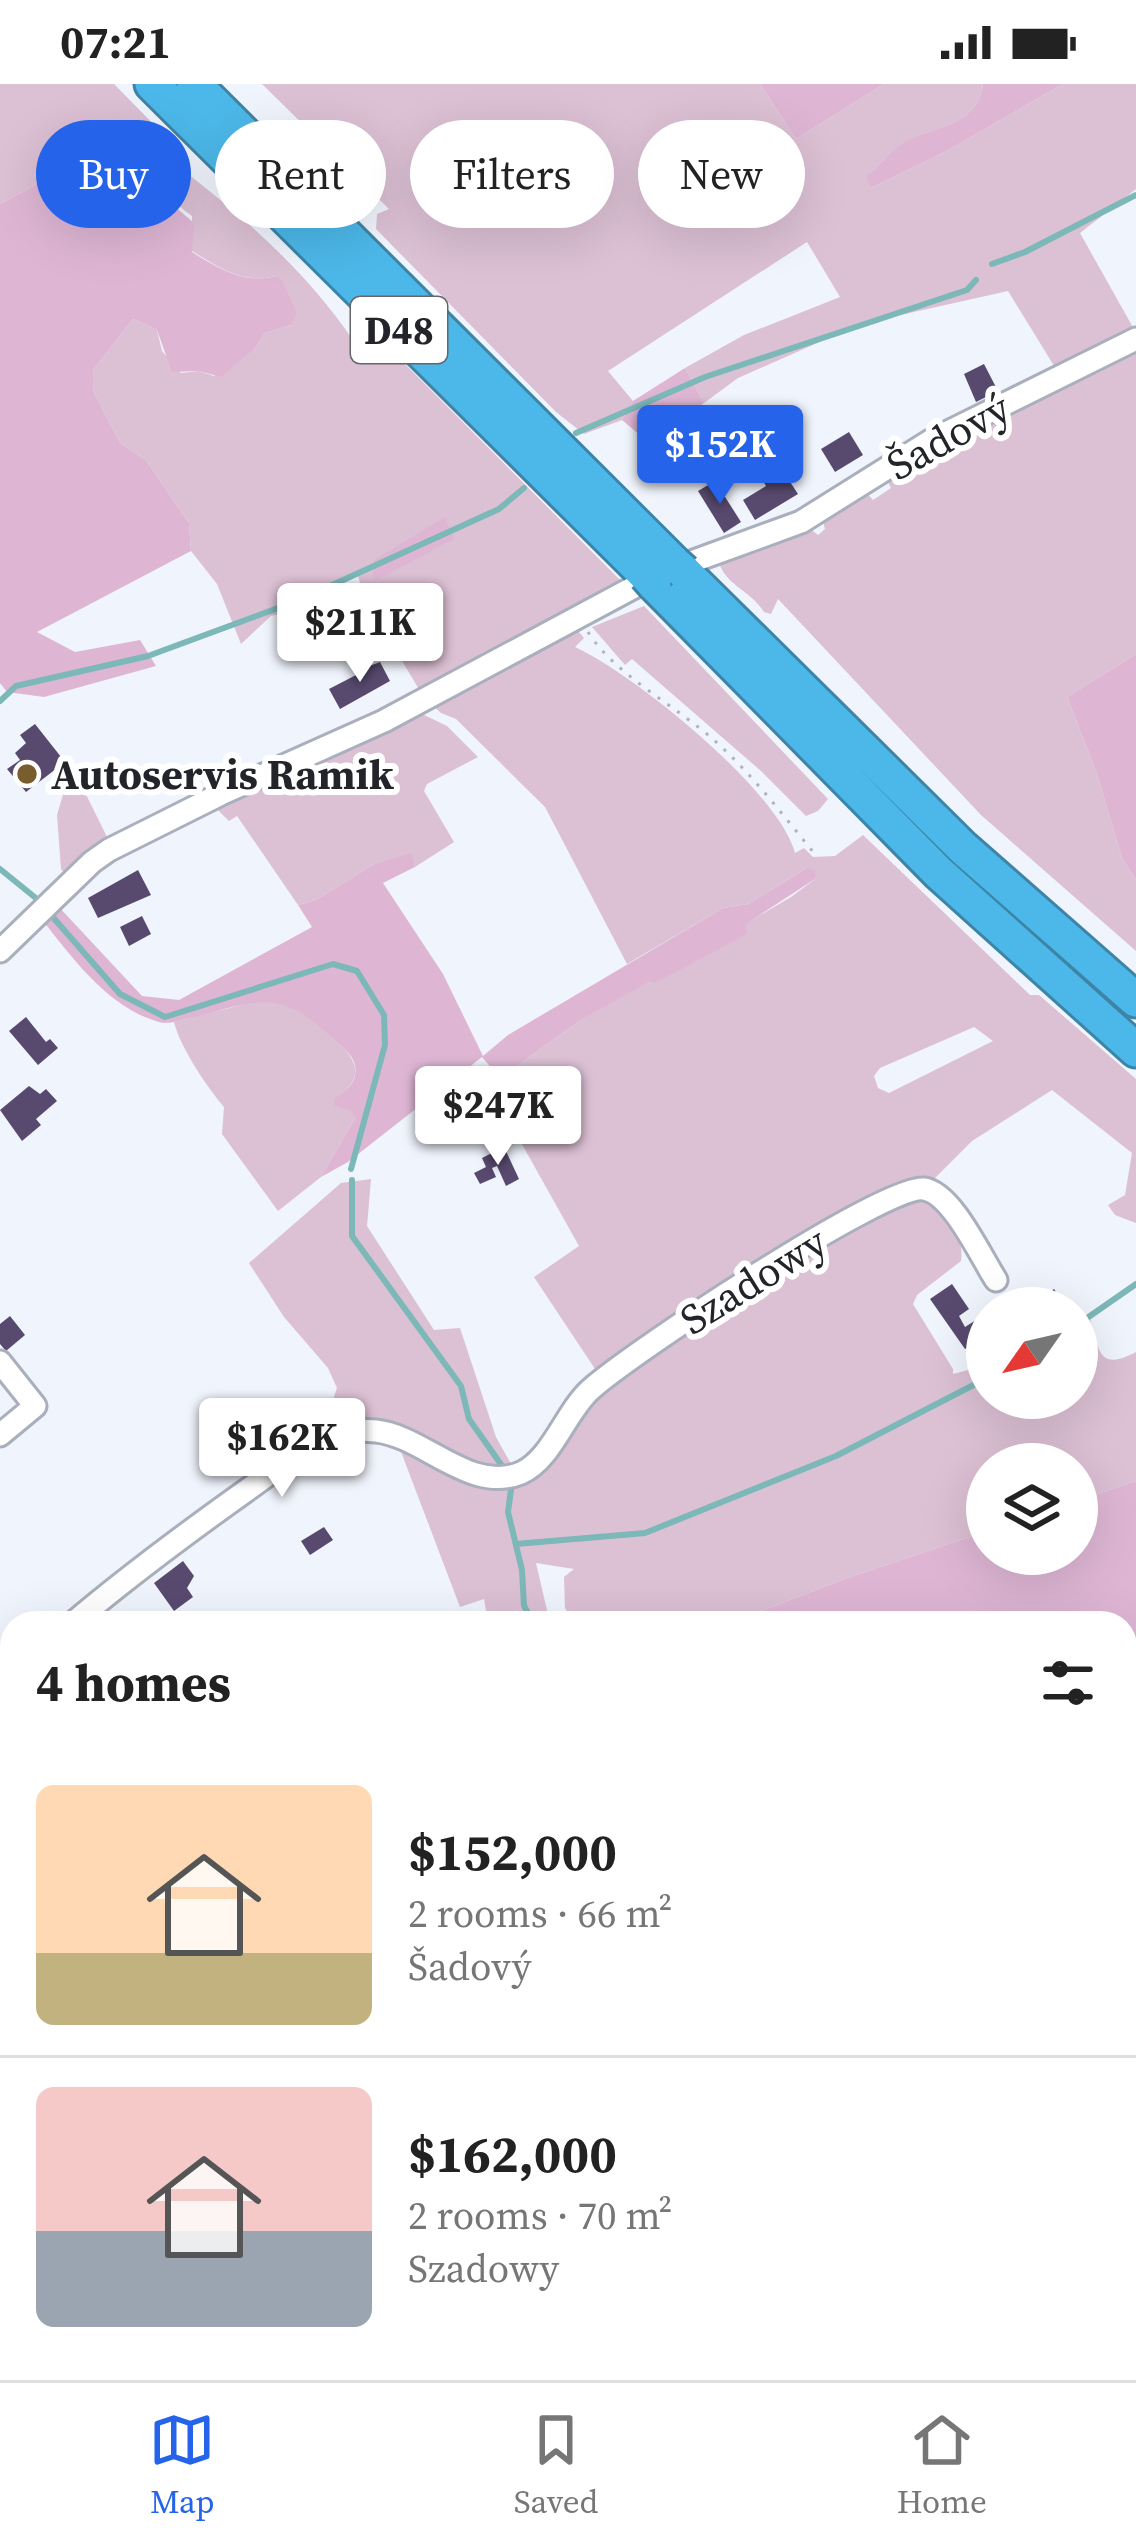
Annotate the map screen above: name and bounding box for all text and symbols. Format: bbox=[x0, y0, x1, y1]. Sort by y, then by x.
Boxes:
text: 07:21 bbox=[60, 11, 171, 73]
chip: Buy bbox=[36, 120, 191, 228]
chip: Rent bbox=[215, 120, 386, 228]
chip: Filters bbox=[410, 120, 614, 228]
chip: New bbox=[638, 120, 805, 228]
road number: D48 bbox=[351, 297, 447, 363]
street label: Šadový bbox=[876, 378, 1021, 494]
pin: $152K bbox=[636, 405, 804, 507]
text: $152K bbox=[664, 417, 776, 470]
pin: $211K bbox=[276, 583, 444, 685]
text: $211K bbox=[304, 595, 416, 648]
place label: Autoservis Ramik bbox=[51, 745, 395, 803]
marker: Autoservis Ramik bbox=[14, 761, 40, 787]
pin: $247K bbox=[414, 1066, 582, 1168]
text: $247K bbox=[442, 1078, 554, 1131]
street label: Szadowy bbox=[669, 1212, 838, 1348]
north arrow bbox=[966, 1287, 1098, 1419]
map controls bbox=[966, 1287, 1098, 1575]
pin: $162K bbox=[198, 1398, 366, 1500]
text: $162K bbox=[226, 1410, 338, 1463]
button: layers bbox=[966, 1443, 1098, 1575]
text: 4 homes bbox=[36, 1648, 231, 1718]
icon: filters bbox=[1035, 1650, 1101, 1716]
text: $152,000 bbox=[408, 1817, 617, 1887]
icon: home bbox=[132, 1833, 276, 1977]
text: 2 rooms · 66 m² bbox=[408, 1887, 672, 1940]
text: Šadový bbox=[408, 1940, 531, 1993]
text: $162,000 bbox=[408, 2119, 617, 2189]
icon: home bbox=[132, 2135, 276, 2279]
text: 2 rooms · 70 m² bbox=[408, 2189, 672, 2242]
text: Szadowy bbox=[408, 2242, 559, 2295]
tab: Map bbox=[149, 2407, 215, 2524]
tab: Saved bbox=[514, 2407, 598, 2524]
tab: Home bbox=[897, 2407, 987, 2524]

